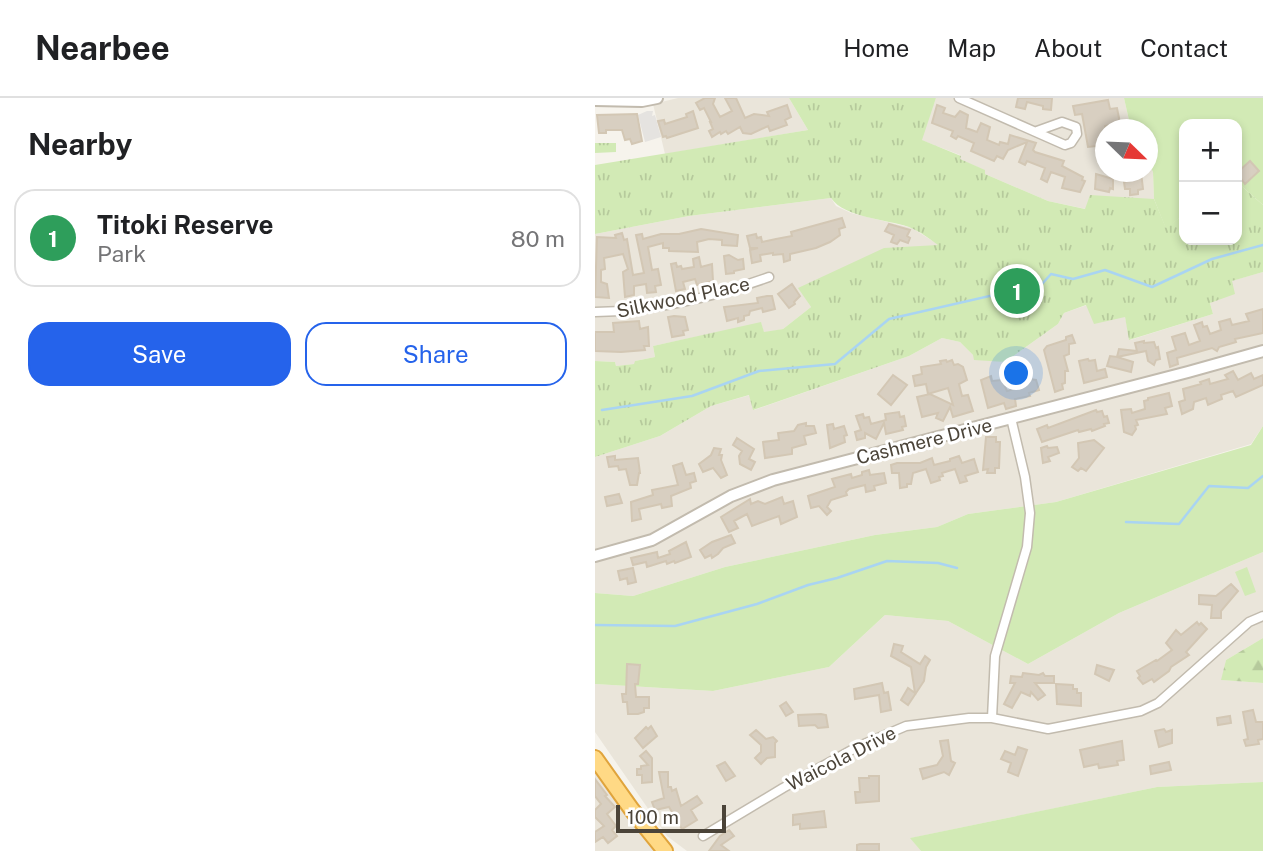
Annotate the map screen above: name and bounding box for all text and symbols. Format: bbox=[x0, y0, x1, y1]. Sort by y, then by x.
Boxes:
text: Nearbee bbox=[35, 29, 170, 67]
text: Home bbox=[843, 34, 909, 62]
text: Map bbox=[947, 34, 996, 62]
text: About bbox=[1034, 34, 1102, 62]
text: Contact bbox=[1140, 34, 1228, 62]
north arrow bbox=[1095, 119, 1158, 182]
map controls bbox=[1179, 119, 1242, 245]
button: + bbox=[1179, 119, 1242, 182]
text: Nearby bbox=[28, 126, 132, 162]
button: − bbox=[1179, 182, 1242, 245]
text: Titoki Reserve bbox=[97, 209, 274, 240]
text: 1 bbox=[48, 225, 58, 252]
text: 80 m bbox=[511, 225, 565, 252]
text: Park bbox=[97, 240, 146, 267]
pin: 1 bbox=[994, 265, 1040, 317]
street label: Silkwood Place bbox=[614, 272, 752, 322]
button: Save bbox=[28, 322, 291, 386]
button: Share bbox=[305, 322, 567, 386]
your location bbox=[999, 356, 1033, 390]
street label: Cashmere Drive bbox=[854, 413, 994, 469]
street label: Waicola Drive bbox=[783, 721, 899, 795]
scale bar bbox=[616, 802, 726, 834]
text: 100 m bbox=[627, 806, 679, 828]

